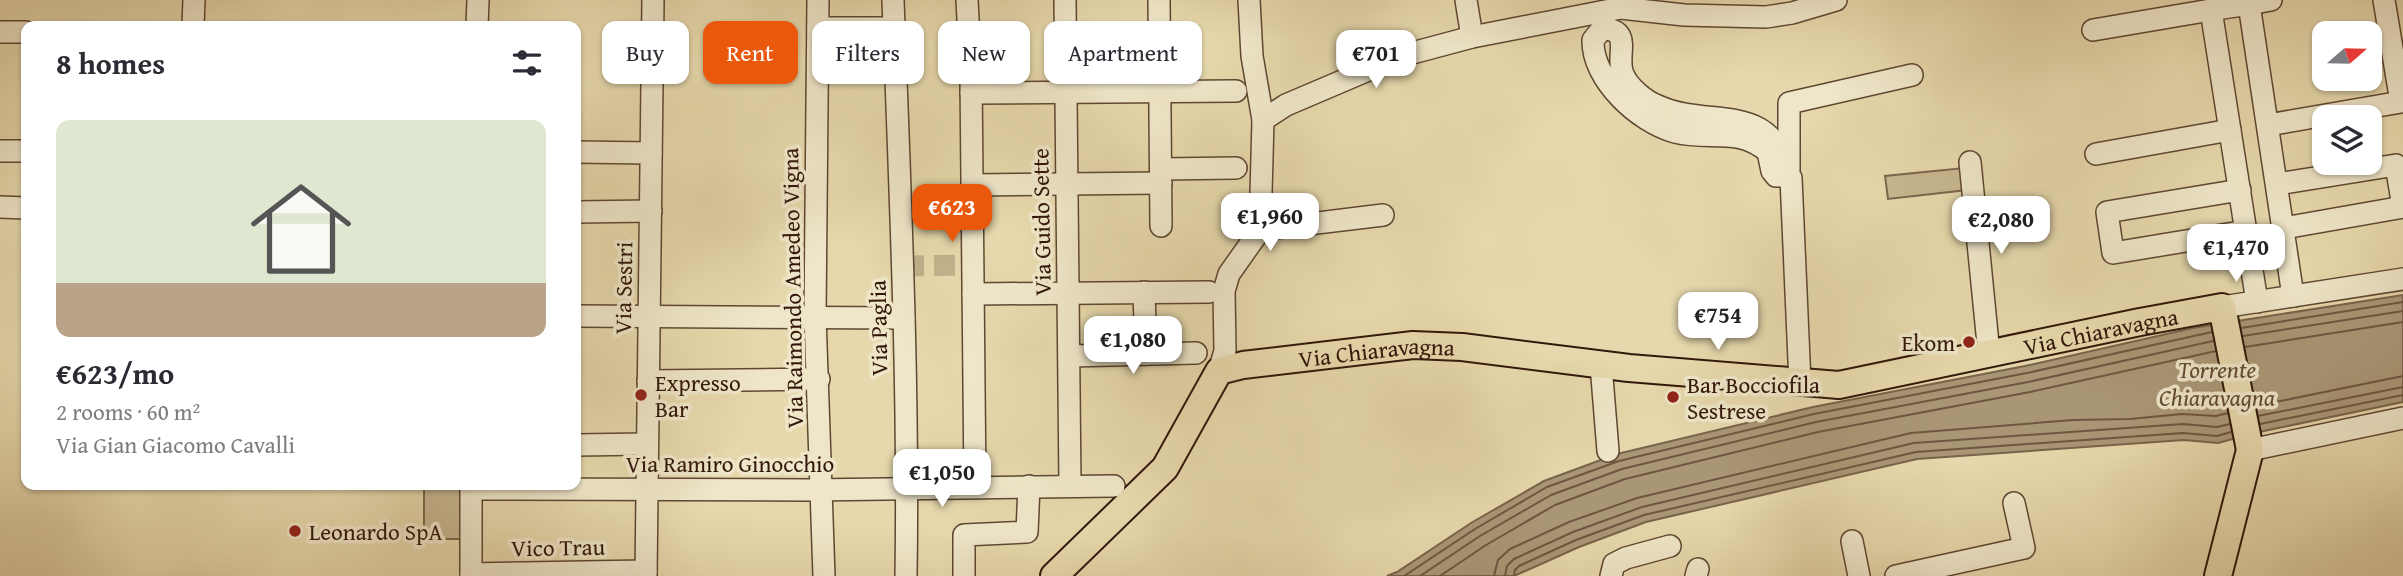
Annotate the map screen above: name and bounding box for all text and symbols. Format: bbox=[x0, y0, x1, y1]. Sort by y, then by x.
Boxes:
chip: Buy bbox=[602, 21, 689, 84]
chip: Rent bbox=[703, 21, 798, 84]
chip: Filters bbox=[812, 21, 924, 84]
chip: New bbox=[938, 21, 1030, 84]
chip: Apartment bbox=[1044, 21, 1202, 84]
north arrow bbox=[2312, 21, 2382, 91]
map controls bbox=[2312, 21, 2382, 175]
pin: €701 bbox=[1335, 31, 1417, 90]
text: €701 bbox=[1352, 36, 1400, 69]
text: 8 homes bbox=[56, 41, 165, 85]
icon: filters bbox=[508, 44, 546, 82]
button: layers bbox=[2312, 105, 2382, 175]
street label: Via Raimondo Amedeo Vigna bbox=[773, 147, 811, 429]
street label: Via Guido Sette bbox=[1023, 148, 1059, 296]
icon: home bbox=[238, 166, 364, 292]
pin: €623 bbox=[911, 184, 993, 244]
text: €623 bbox=[928, 190, 976, 223]
pin: €1,960 bbox=[1213, 194, 1327, 253]
pin: €2,080 bbox=[1944, 196, 2058, 256]
text: €1,960 bbox=[1237, 199, 1303, 232]
text: €2,080 bbox=[1968, 202, 2034, 235]
pin: €1,470 bbox=[2179, 224, 2293, 284]
text: €1,470 bbox=[2203, 230, 2269, 263]
street label: Via Sestri bbox=[606, 241, 640, 335]
street label: Via Paglia bbox=[861, 280, 895, 376]
pin: €754 bbox=[1677, 292, 1759, 352]
text: €754 bbox=[1694, 298, 1742, 331]
street label: Via Chiaravagna bbox=[2020, 299, 2181, 363]
pin: €1,080 bbox=[1076, 316, 1190, 376]
text: €1,080 bbox=[1100, 322, 1166, 355]
place label: Ekom bbox=[1902, 326, 1955, 359]
street label: Via Chiaravagna bbox=[1296, 328, 1456, 375]
marker: Ekom bbox=[1961, 334, 1977, 350]
text: €623/mo bbox=[56, 351, 174, 395]
water label: Torrente Chiaravagna bbox=[2159, 352, 2275, 415]
place label: Expresso Bar bbox=[655, 366, 741, 425]
place label: Bar Bocciofila Sestrese bbox=[1687, 368, 1820, 427]
marker: Expresso Bar bbox=[633, 387, 649, 403]
marker: Bar Bocciofila Sestrese bbox=[1665, 389, 1681, 405]
text: 2 rooms · 60 m² bbox=[56, 395, 200, 428]
text: Via Gian Giacomo Cavalli bbox=[56, 428, 295, 461]
street label: Via Ramiro Ginocchio bbox=[626, 447, 834, 480]
pin: €1,050 bbox=[885, 449, 999, 509]
text: €1,050 bbox=[909, 455, 975, 488]
place label: Leonardo SpA bbox=[309, 515, 442, 548]
marker: Leonardo SpA bbox=[287, 523, 303, 539]
street label: Vico Trau bbox=[511, 530, 606, 564]

